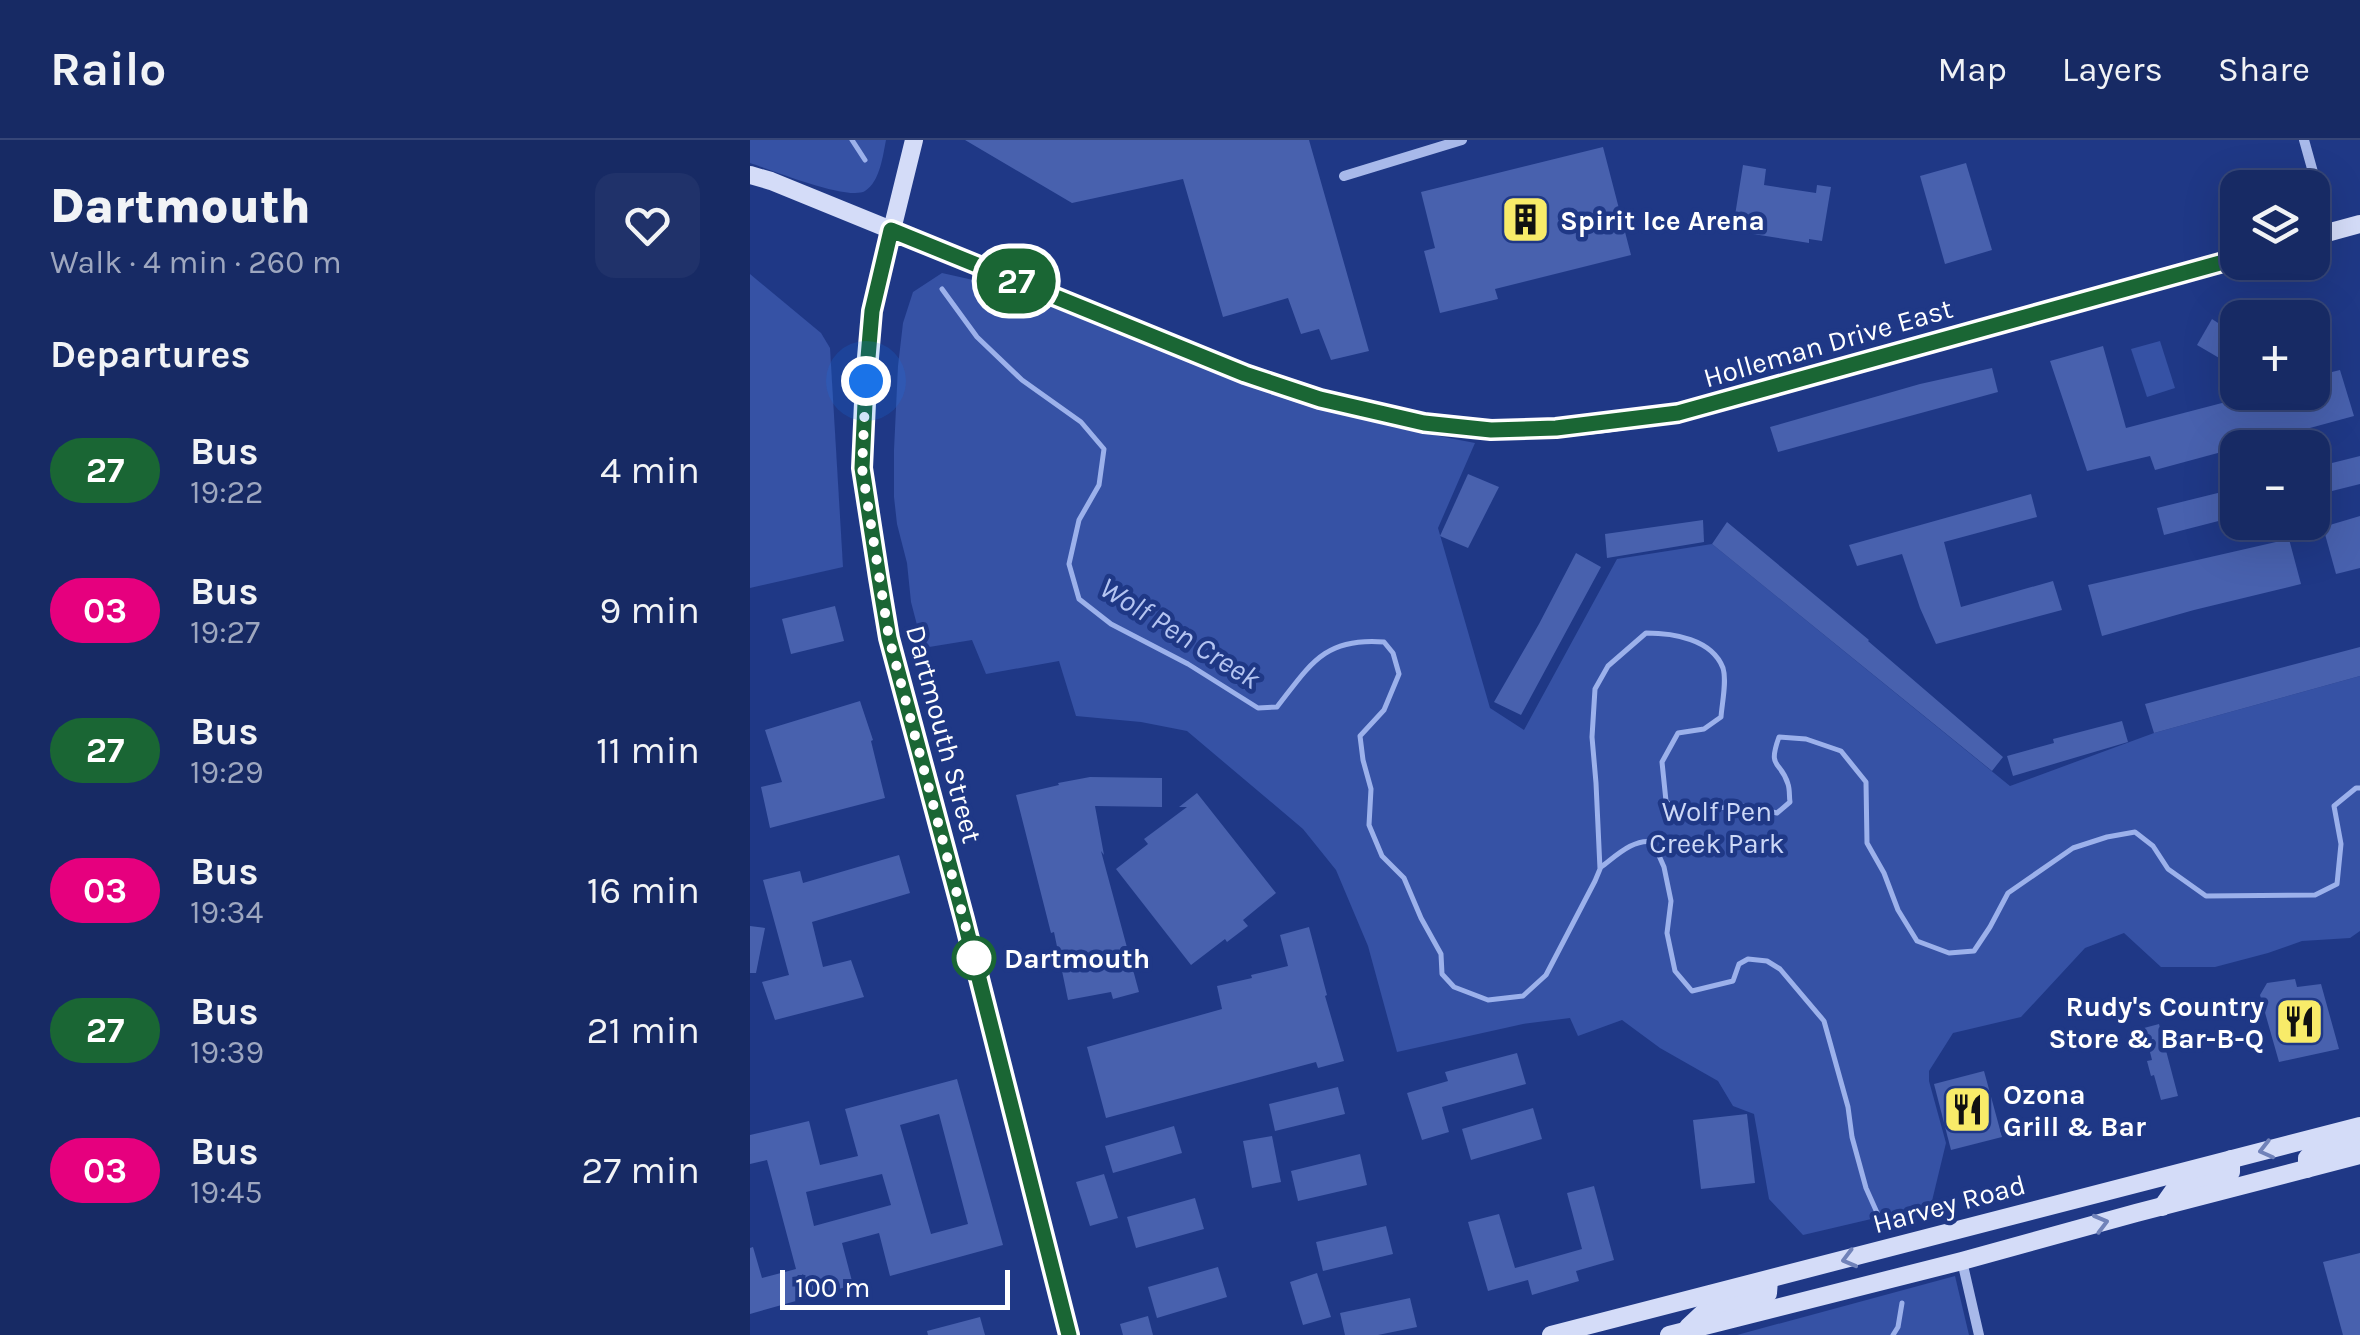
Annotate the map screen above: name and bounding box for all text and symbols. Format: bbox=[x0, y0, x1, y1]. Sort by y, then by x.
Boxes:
text: Railo bbox=[50, 41, 167, 97]
text: Map bbox=[1937, 49, 2007, 90]
text: Layers bbox=[2062, 49, 2163, 90]
text: Share bbox=[2218, 49, 2310, 90]
map controls bbox=[2220, 170, 2330, 540]
button: layers bbox=[2220, 170, 2330, 280]
button: heart bbox=[595, 173, 700, 278]
text: Dartmouth bbox=[50, 178, 311, 234]
building icon: Spirit Ice Arena bbox=[1499, 194, 1551, 246]
place label: Spirit Ice Arena bbox=[1560, 204, 1765, 237]
text: Walk · 4 min · 260 m bbox=[50, 244, 342, 281]
line badge: 27 bbox=[971, 248, 1061, 314]
text: 27 bbox=[997, 261, 1035, 302]
street label: Holleman Drive East bbox=[1700, 292, 1956, 394]
button: + bbox=[2220, 300, 2330, 410]
text: Departures bbox=[50, 332, 250, 377]
your location bbox=[841, 356, 891, 406]
text: Bus bbox=[190, 429, 259, 474]
button: − bbox=[2220, 430, 2330, 540]
text: 4 min bbox=[600, 448, 700, 493]
text: 27 bbox=[86, 450, 124, 491]
text: 19:22 bbox=[190, 474, 264, 511]
text: Bus bbox=[190, 569, 259, 614]
water label: Wolf Pen Creek bbox=[1093, 569, 1268, 697]
text: 9 min bbox=[599, 588, 700, 633]
text: 03 bbox=[83, 590, 127, 631]
text: 19:27 bbox=[190, 614, 260, 651]
street label: Dartmouth Street bbox=[899, 622, 989, 846]
text: Bus bbox=[190, 709, 259, 754]
text: 11 min bbox=[596, 728, 700, 773]
text: 27 bbox=[86, 730, 124, 771]
text: 19:29 bbox=[190, 754, 264, 791]
park label: Wolf Pen Creek Park bbox=[1649, 795, 1785, 860]
text: Bus bbox=[190, 849, 259, 894]
text: 16 min bbox=[587, 868, 700, 913]
text: 03 bbox=[83, 870, 127, 911]
text: 19:34 bbox=[190, 894, 263, 931]
marker: Dartmouth bbox=[953, 937, 995, 979]
place label: Dartmouth bbox=[1004, 942, 1150, 975]
text: Bus bbox=[190, 989, 259, 1034]
place label: Rudy's Country Store & Bar-B-Q bbox=[2048, 990, 2264, 1055]
restaurant icon: Rudy's Country Store & Bar-B-Q bbox=[2273, 996, 2325, 1048]
text: 21 min bbox=[587, 1008, 700, 1053]
text: 27 bbox=[86, 1010, 124, 1051]
text: 19:39 bbox=[190, 1034, 264, 1071]
place label: Ozona Grill & Bar bbox=[2003, 1078, 2146, 1143]
restaurant icon: Ozona Grill & Bar bbox=[1942, 1084, 1994, 1136]
text: Bus bbox=[190, 1129, 259, 1174]
one-way arrow bbox=[2258, 1139, 2275, 1160]
text: 27 min bbox=[581, 1148, 700, 1193]
text: 03 bbox=[83, 1150, 127, 1191]
street label: Harvey Road bbox=[1869, 1168, 2029, 1240]
text: 19:45 bbox=[190, 1174, 262, 1211]
one-way arrow bbox=[2092, 1213, 2109, 1234]
one-way arrow bbox=[1841, 1247, 1859, 1268]
scale bar bbox=[780, 1265, 1010, 1310]
text: 100 m bbox=[795, 1271, 870, 1304]

